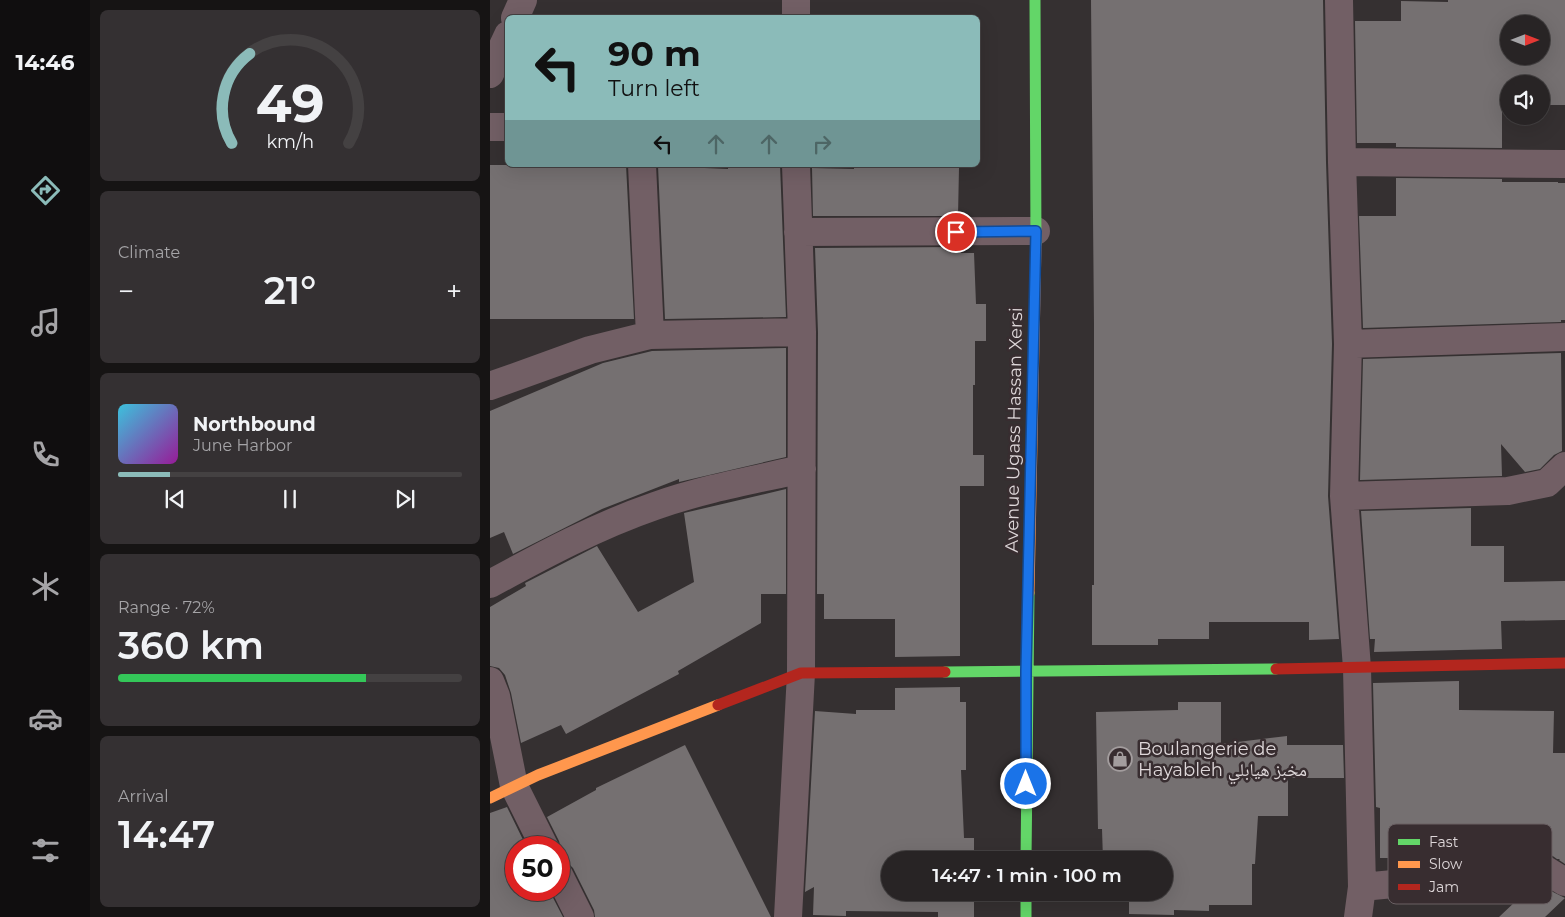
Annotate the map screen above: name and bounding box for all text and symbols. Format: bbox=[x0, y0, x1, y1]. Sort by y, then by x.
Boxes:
north arrow bbox=[1500, 15, 1550, 65]
map controls bbox=[1500, 15, 1550, 125]
text: 90 m bbox=[608, 32, 701, 75]
icon: left bbox=[525, 35, 590, 100]
text: 14:46 bbox=[16, 49, 74, 76]
text: 49 bbox=[256, 72, 324, 135]
text: Turn left bbox=[608, 75, 700, 102]
button: sound bbox=[1500, 75, 1550, 125]
icon: left bbox=[649, 130, 677, 158]
icon: ahead bbox=[702, 130, 730, 158]
icon: ahead bbox=[755, 130, 783, 158]
icon: right bbox=[808, 130, 836, 158]
text: km/h bbox=[266, 131, 314, 152]
icon: directions bbox=[28, 173, 63, 208]
pin bbox=[935, 211, 977, 253]
icon: arrive bbox=[942, 218, 970, 246]
text: Climate bbox=[118, 243, 180, 262]
text: 21° bbox=[264, 267, 316, 314]
text: − bbox=[118, 274, 134, 308]
text: + bbox=[446, 274, 462, 308]
icon: music bbox=[28, 305, 63, 340]
street label: Avenue Ugass Hassan Xersi bbox=[1001, 307, 1027, 553]
text: Northbound bbox=[193, 413, 316, 436]
text: June Harbor bbox=[193, 436, 292, 455]
icon: phone bbox=[28, 437, 63, 472]
icon: previous bbox=[161, 485, 189, 513]
icon: pause bbox=[276, 485, 304, 513]
icon: next bbox=[391, 485, 419, 513]
icon: climate bbox=[28, 569, 63, 604]
text: Range · 72% bbox=[118, 598, 215, 617]
text: 360 km bbox=[118, 622, 264, 669]
icon: car bbox=[28, 701, 63, 736]
place label: Boulangerie de Hayableh مخبز هيابلي bbox=[1138, 738, 1307, 785]
shop icon: Boulangerie de Hayableh مخبز هيابلي bbox=[1107, 746, 1133, 772]
position arrow bbox=[999, 757, 1051, 809]
text: Arrival bbox=[118, 787, 168, 806]
text: 14:47 bbox=[118, 811, 215, 858]
legend bbox=[1388, 824, 1552, 904]
icon: filters bbox=[28, 833, 63, 868]
text: Fast bbox=[1429, 833, 1459, 851]
speed limit sign: 50 bbox=[505, 836, 570, 901]
text: Slow bbox=[1429, 855, 1463, 873]
text: 14:47 · 1 min · 100 m bbox=[932, 864, 1122, 887]
text: Jam bbox=[1428, 878, 1459, 896]

